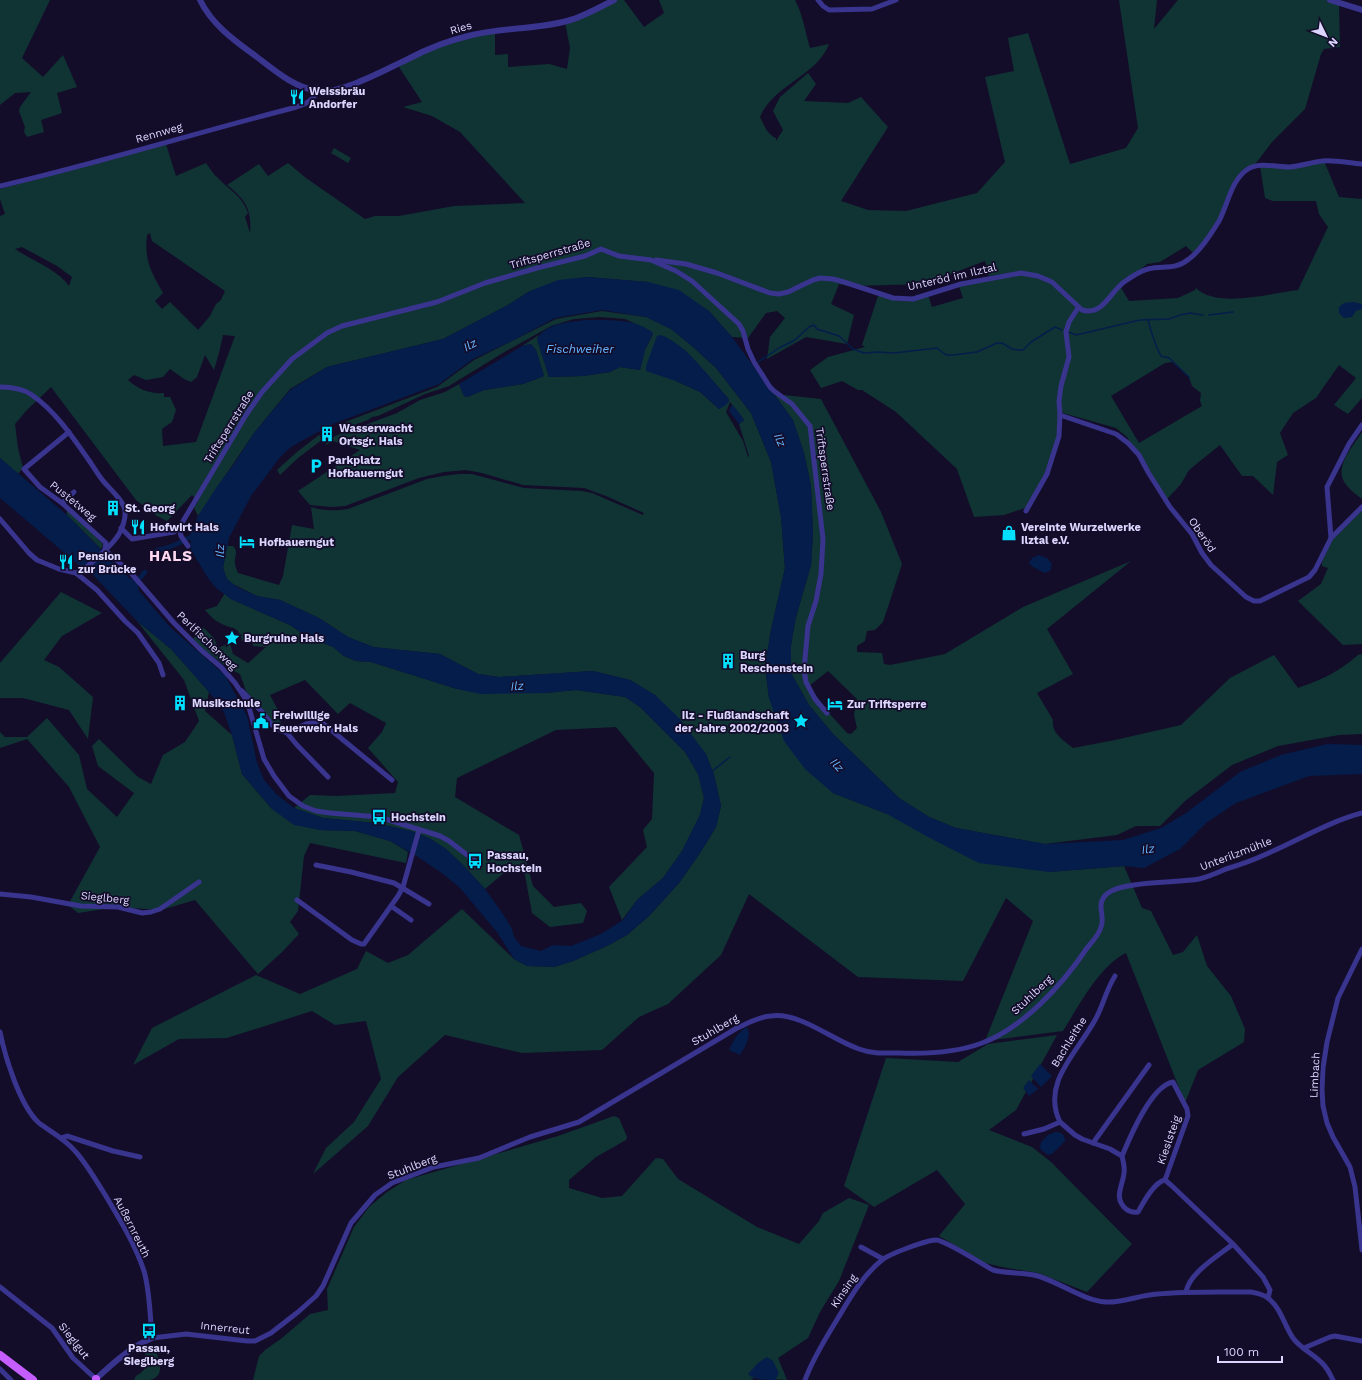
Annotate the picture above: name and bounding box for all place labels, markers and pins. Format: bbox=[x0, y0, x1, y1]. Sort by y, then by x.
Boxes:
place label: Weissbräu Andorfer bbox=[309, 85, 366, 111]
restaurant icon: Weissbräu Andorfer bbox=[288, 88, 306, 106]
place label: Wasserwacht Ortsgr. Hals bbox=[339, 422, 413, 448]
building icon: Wasserwacht Ortsgr. Hals bbox=[318, 425, 336, 443]
place label: Parkplatz Hofbauerngut bbox=[328, 454, 403, 480]
parking icon: Parkplatz Hofbauerngut bbox=[307, 457, 325, 475]
building icon: St. Georg bbox=[104, 499, 122, 517]
place label: St. Georg bbox=[125, 502, 176, 515]
restaurant icon: Hofwirt Hals bbox=[129, 518, 147, 536]
place label: Hofwirt Hals bbox=[150, 521, 219, 534]
place label: Vereinte Wurzelwerke Ilztal e.V. bbox=[1021, 521, 1141, 547]
shop icon: Vereinte Wurzelwerke Ilztal e.V. bbox=[1000, 524, 1018, 542]
hotel icon: Hofbauerngut bbox=[238, 533, 256, 551]
place label: Hofbauerngut bbox=[259, 536, 334, 549]
place label: Pension zur Brücke bbox=[78, 550, 136, 576]
restaurant icon: Pension zur Brücke bbox=[57, 553, 75, 571]
place icon: Burgruine Hals bbox=[223, 629, 241, 647]
place label: Burgruine Hals bbox=[244, 632, 324, 645]
place label: Burg Reschenstein bbox=[740, 649, 813, 675]
building icon: Burg Reschenstein bbox=[719, 652, 737, 670]
building icon: Musikschule bbox=[171, 694, 189, 712]
hotel icon: Zur Triftsperre bbox=[826, 695, 844, 713]
place label: Musikschule bbox=[192, 697, 260, 710]
place label: Zur Triftsperre bbox=[847, 698, 927, 711]
place label: Freiwillige Feuerwehr Hals bbox=[273, 709, 358, 735]
place label: Ilz - Flußlandschaft der Jahre 2002/2003 bbox=[675, 709, 789, 735]
public building icon: Freiwillige Feuerwehr Hals bbox=[252, 712, 270, 730]
place icon: Ilz - Flußlandschaft der Jahre 2002/2003 bbox=[792, 712, 810, 730]
bus stop icon: Hochstein bbox=[370, 808, 388, 826]
place label: Hochstein bbox=[391, 811, 446, 824]
place label: Passau, Hochstein bbox=[487, 849, 542, 875]
bus stop icon: Passau, Hochstein bbox=[466, 852, 484, 870]
bus stop icon: Passau, Sieglberg bbox=[140, 1322, 158, 1340]
place label: Passau, Sieglberg bbox=[124, 1342, 175, 1368]

